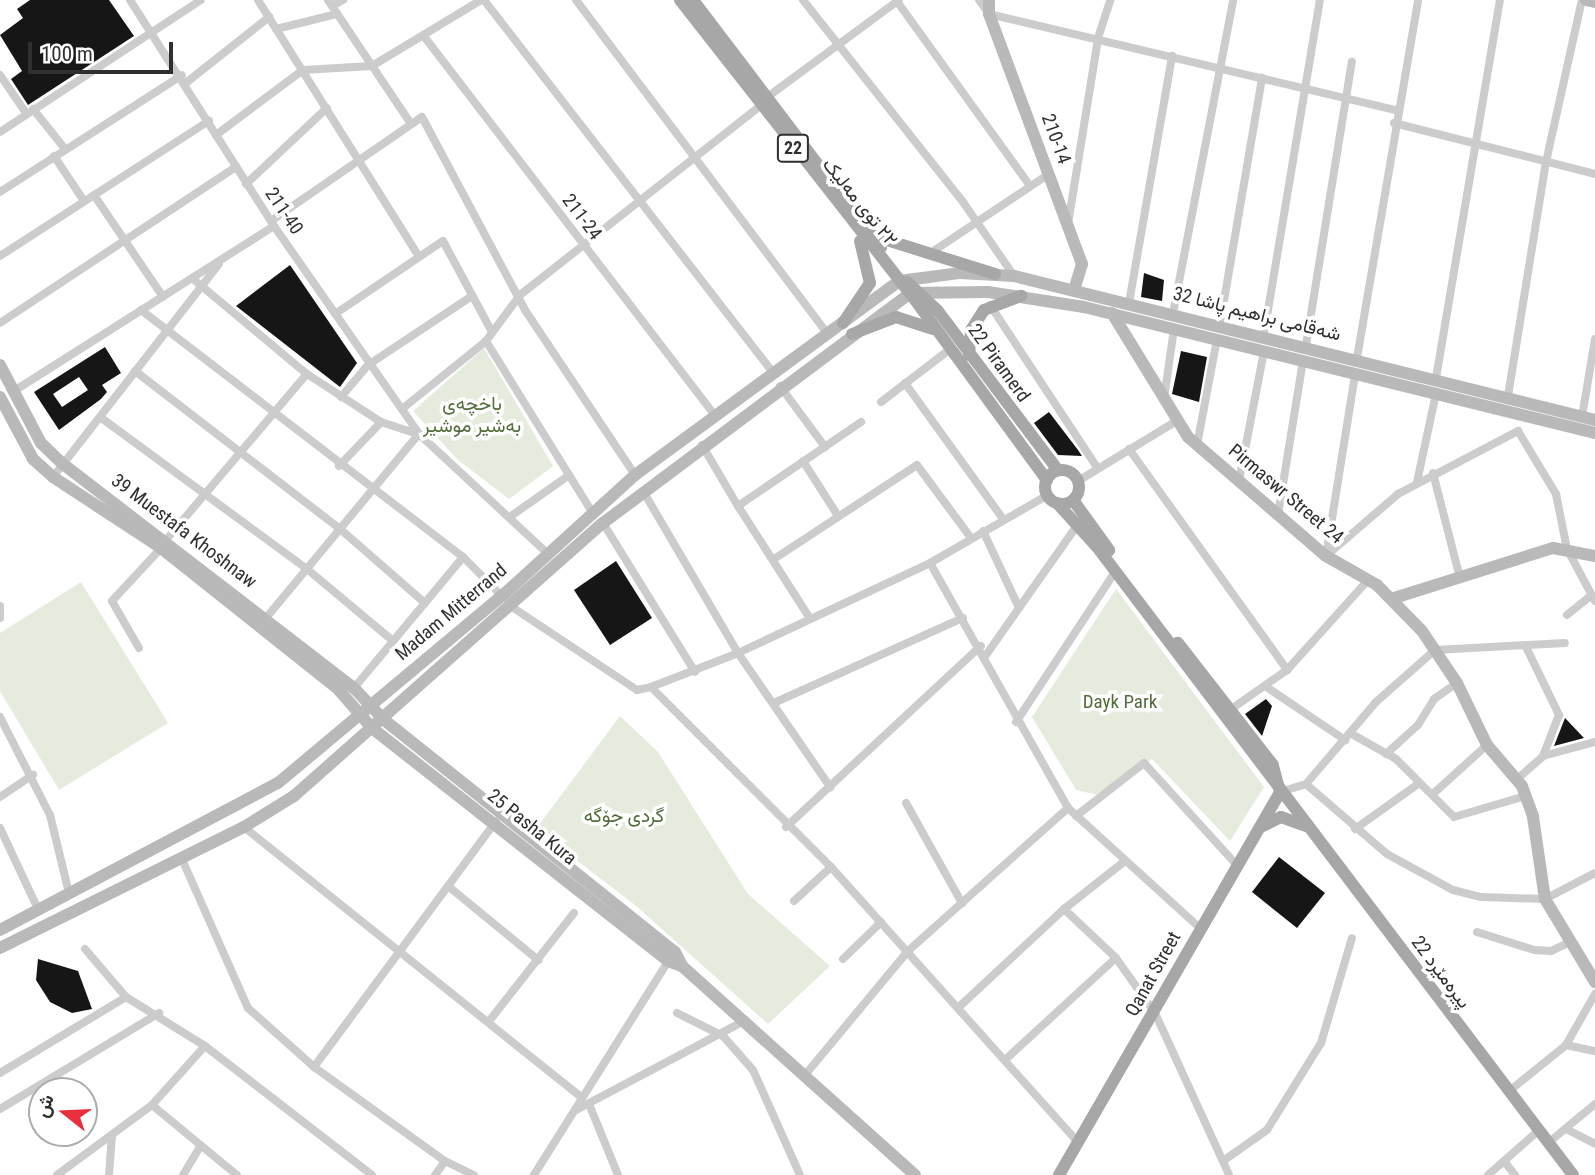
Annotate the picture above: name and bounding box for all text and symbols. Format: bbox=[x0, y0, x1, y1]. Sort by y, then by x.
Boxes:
scale bar bbox=[32, 28, 177, 72]
text: 100 m bbox=[41, 42, 93, 66]
street label: 210-14 bbox=[1036, 111, 1076, 167]
road number: 22 bbox=[776, 134, 810, 162]
street label: ٢٢ توی مەلیک bbox=[818, 153, 902, 251]
street label: 211-40 bbox=[260, 183, 308, 239]
street label: 211-24 bbox=[557, 190, 607, 244]
street label: شەقامی براهیم پاشا 32 bbox=[1171, 282, 1343, 346]
street label: 22 Piramerd bbox=[963, 320, 1035, 406]
park label: باخچەی بەشیر موشیر bbox=[423, 393, 521, 437]
street label: Pirmaswr Street 24 bbox=[1224, 439, 1348, 549]
street label: 39 Muestafa Khoshnaw bbox=[107, 469, 261, 593]
street label: Madam Mitterrand bbox=[391, 559, 511, 665]
park label: Dayk Park bbox=[1083, 691, 1157, 713]
street label: 25 Pasha Kura bbox=[483, 784, 581, 870]
park label: گردی جۆگە bbox=[584, 805, 664, 827]
street label: Qanat Street bbox=[1120, 928, 1186, 1020]
street label: 22 پیرەمێرد bbox=[1406, 931, 1476, 1013]
north arrow bbox=[28, 1077, 98, 1147]
text: ش bbox=[30, 1092, 59, 1120]

